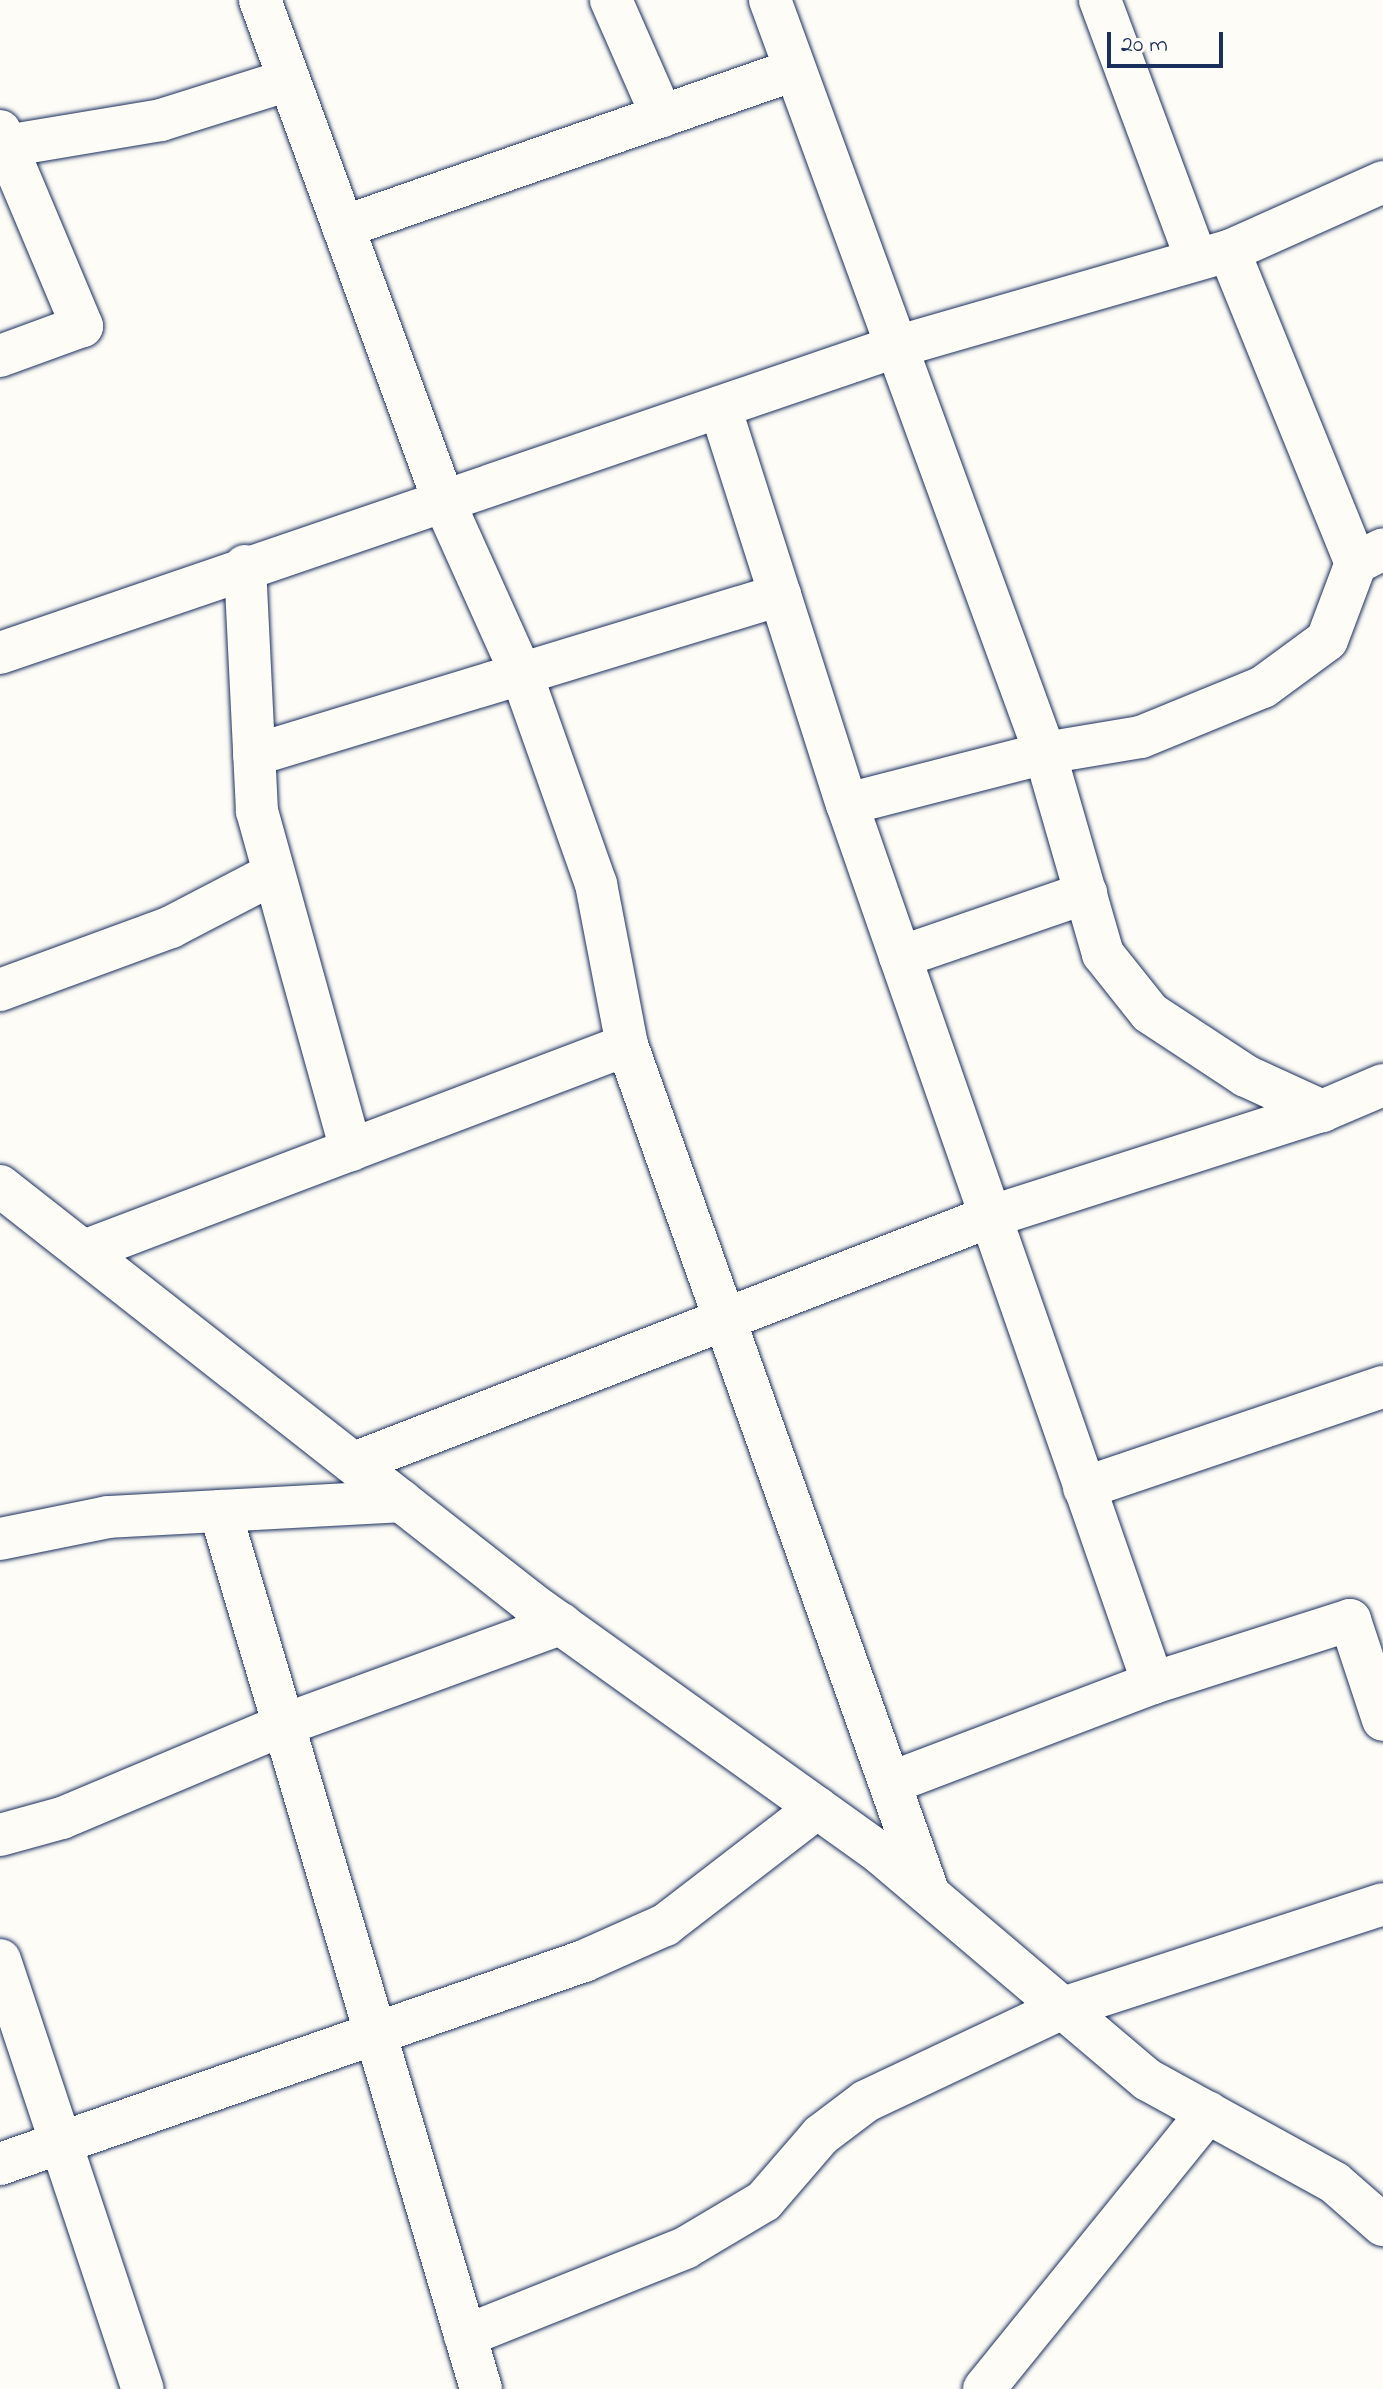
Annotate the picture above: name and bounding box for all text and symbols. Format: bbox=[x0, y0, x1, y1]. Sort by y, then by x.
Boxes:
scale bar bbox=[1111, 16, 1227, 66]
text: 20 m bbox=[1121, 28, 1168, 63]

